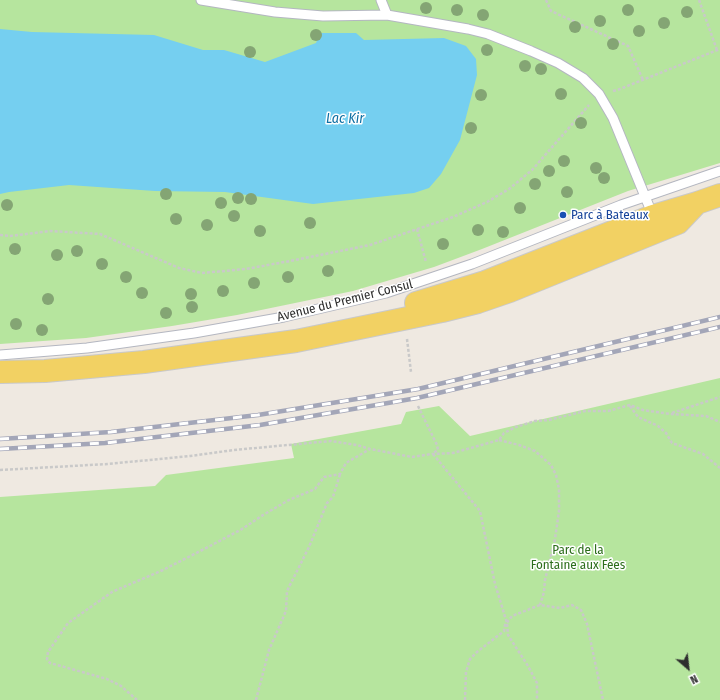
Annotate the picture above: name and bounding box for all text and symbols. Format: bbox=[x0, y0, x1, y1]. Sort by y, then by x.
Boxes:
water label: Lac Kir bbox=[326, 111, 364, 127]
place label: Parc à Bateaux bbox=[571, 207, 648, 223]
marker: Parc à Bateaux bbox=[558, 210, 568, 220]
street label: Avenue du Premier Consul bbox=[276, 277, 414, 325]
park label: Parc de la Fontaine aux Fées bbox=[531, 542, 625, 573]
north arrow bbox=[668, 648, 708, 688]
text: N bbox=[688, 672, 700, 686]

